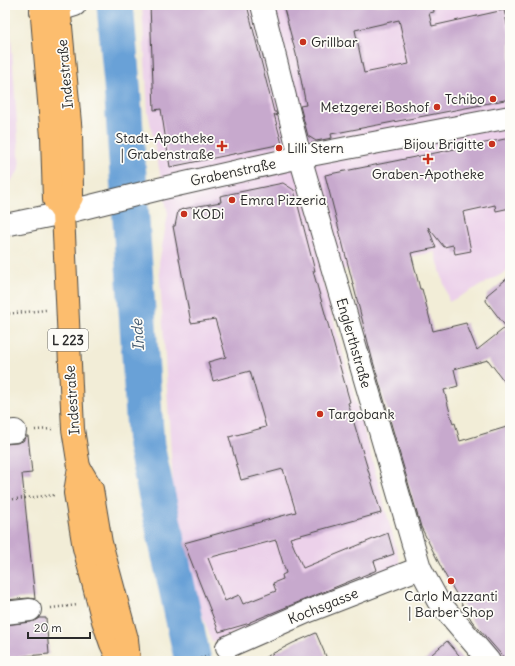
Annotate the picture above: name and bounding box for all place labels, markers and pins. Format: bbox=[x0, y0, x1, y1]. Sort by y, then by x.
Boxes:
place label: Grillbar bbox=[311, 33, 358, 51]
marker: Grillbar bbox=[298, 37, 308, 47]
place label: Tchibo bbox=[445, 90, 485, 108]
marker: Tchibo bbox=[488, 94, 498, 104]
place label: Metzgerei Boshof bbox=[320, 98, 429, 116]
marker: Metzgerei Boshof bbox=[432, 102, 442, 112]
place label: Stadt-Apotheke | Grabenstraße bbox=[115, 129, 214, 163]
place label: Bijou Brigitte bbox=[403, 135, 484, 153]
place label: Lilli Stern bbox=[287, 139, 344, 157]
marker: Bijou Brigitte bbox=[487, 139, 497, 149]
marker: Stadt-Apotheke | Grabenstraße bbox=[217, 141, 227, 151]
marker: Lilli Stern bbox=[274, 143, 284, 153]
marker: Graben-Apotheke bbox=[423, 154, 433, 164]
place label: Graben-Apotheke bbox=[372, 165, 484, 183]
place label: Emra Pizzeria bbox=[240, 191, 326, 209]
marker: Emra Pizzeria bbox=[227, 195, 237, 205]
place label: KODi bbox=[192, 205, 224, 223]
marker: KODi bbox=[179, 209, 189, 219]
place label: Targobank bbox=[328, 405, 395, 423]
marker: Targobank bbox=[315, 409, 325, 419]
marker: Carlo Mazzanti | Barber Shop bbox=[446, 576, 456, 586]
place label: Carlo Mazzanti | Barber Shop bbox=[404, 587, 498, 621]

